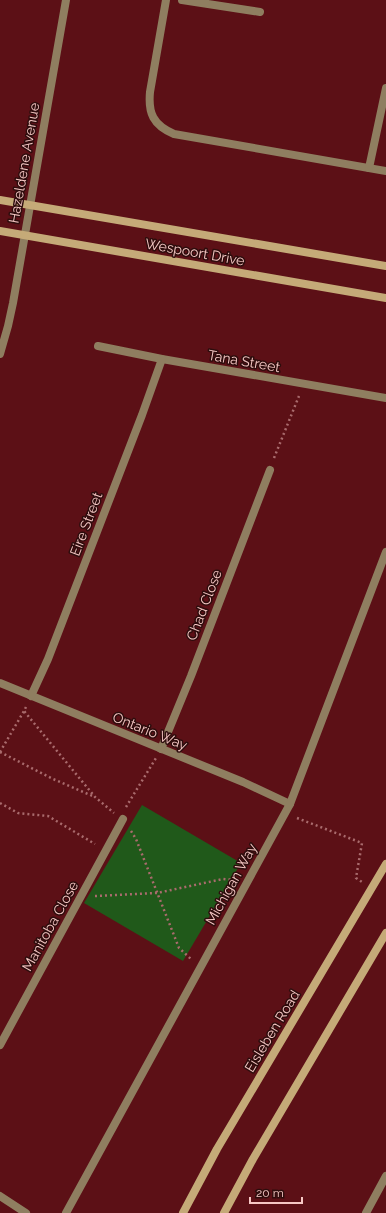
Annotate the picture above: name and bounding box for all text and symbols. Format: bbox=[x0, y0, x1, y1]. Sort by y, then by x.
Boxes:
street label: Hazeldene Avenue bbox=[6, 101, 42, 225]
street label: Wespoort Drive bbox=[144, 235, 246, 269]
street label: Tana Street bbox=[207, 347, 282, 375]
street label: Eire Street bbox=[67, 490, 106, 558]
street label: Chad Close bbox=[183, 567, 225, 643]
street label: Ontario Way bbox=[110, 709, 190, 753]
street label: Michigan Way bbox=[202, 840, 260, 928]
street label: Manitoba Close bbox=[19, 878, 81, 974]
street label: Eisleben Road bbox=[241, 987, 303, 1075]
scale bar bbox=[250, 1179, 302, 1205]
text: 20 m bbox=[256, 1186, 284, 1200]

